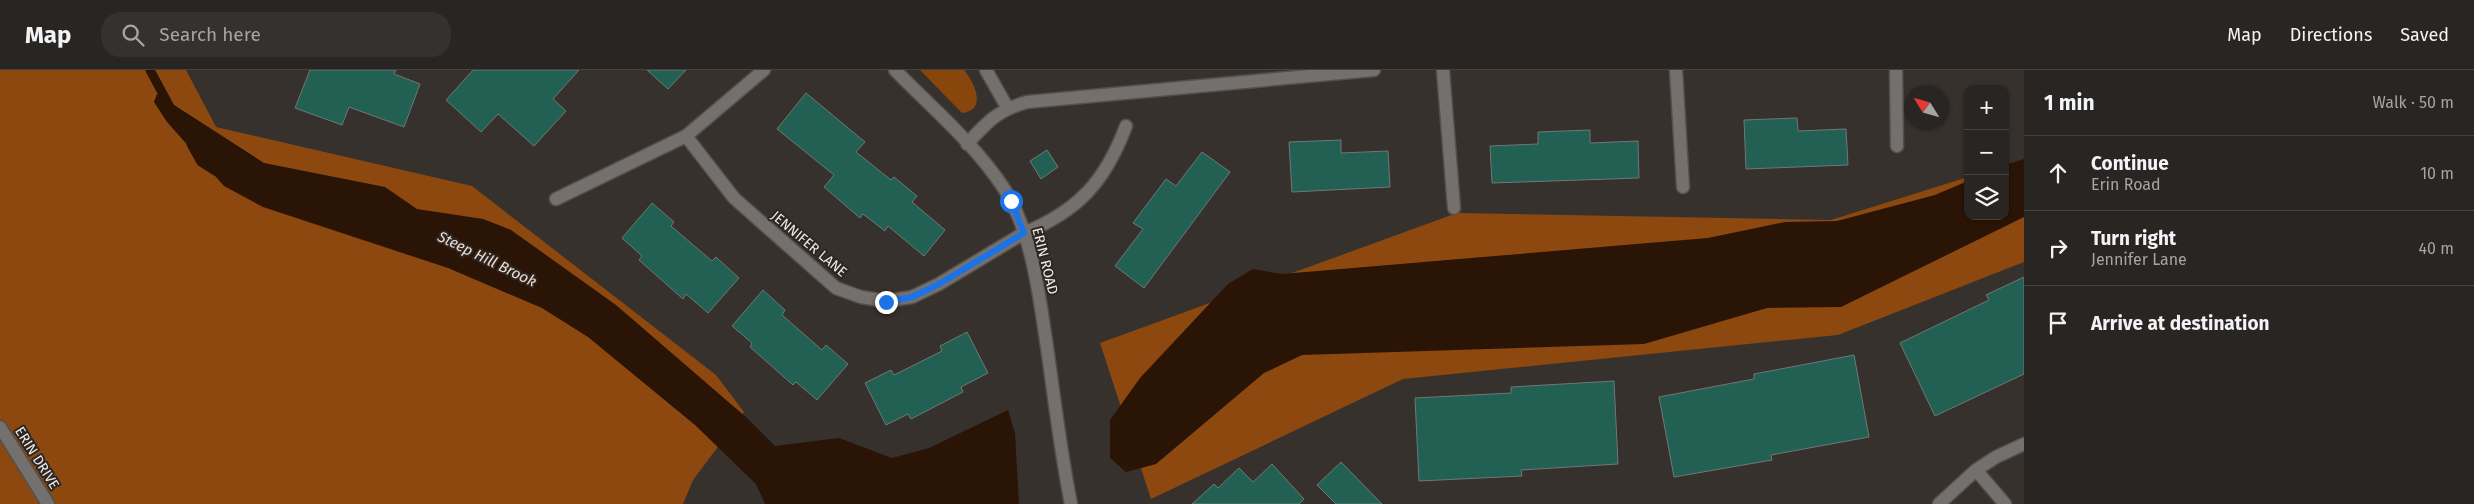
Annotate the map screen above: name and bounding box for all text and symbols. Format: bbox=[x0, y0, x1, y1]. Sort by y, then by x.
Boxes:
search box bbox=[101, 12, 451, 57]
text: Map bbox=[25, 21, 71, 49]
icon: search bbox=[119, 21, 147, 49]
text: Search here bbox=[159, 23, 261, 46]
text: Map bbox=[2227, 24, 2262, 46]
text: Directions bbox=[2290, 24, 2372, 46]
text: Saved bbox=[2400, 24, 2449, 46]
north arrow bbox=[1904, 85, 1949, 130]
map controls bbox=[1964, 85, 2009, 220]
button: + bbox=[1964, 85, 2009, 130]
text: 1 min bbox=[2044, 90, 2095, 116]
text: Walk · 50 m bbox=[2373, 93, 2454, 112]
button: − bbox=[1964, 130, 2009, 175]
text: Continue bbox=[2091, 152, 2169, 175]
icon: ahead bbox=[2044, 159, 2072, 187]
text: 10 m bbox=[2420, 164, 2454, 183]
button: layers bbox=[1964, 175, 2009, 220]
text: Erin Road bbox=[2091, 175, 2161, 194]
route start bbox=[1000, 190, 1023, 213]
street label: JENNIFER LANE bbox=[768, 207, 850, 281]
street label: ERIN ROAD bbox=[1028, 226, 1062, 296]
water label: Steep Hill Brook bbox=[434, 227, 539, 291]
text: Turn right bbox=[2091, 227, 2176, 250]
icon: right bbox=[2044, 234, 2072, 262]
text: 40 m bbox=[2419, 239, 2454, 258]
text: Jennifer Lane bbox=[2091, 250, 2187, 269]
route end bbox=[875, 291, 898, 314]
icon: arrive bbox=[2044, 309, 2072, 337]
text: Arrive at destination bbox=[2091, 312, 2270, 335]
street label: ERIN DRIVE bbox=[11, 424, 63, 492]

